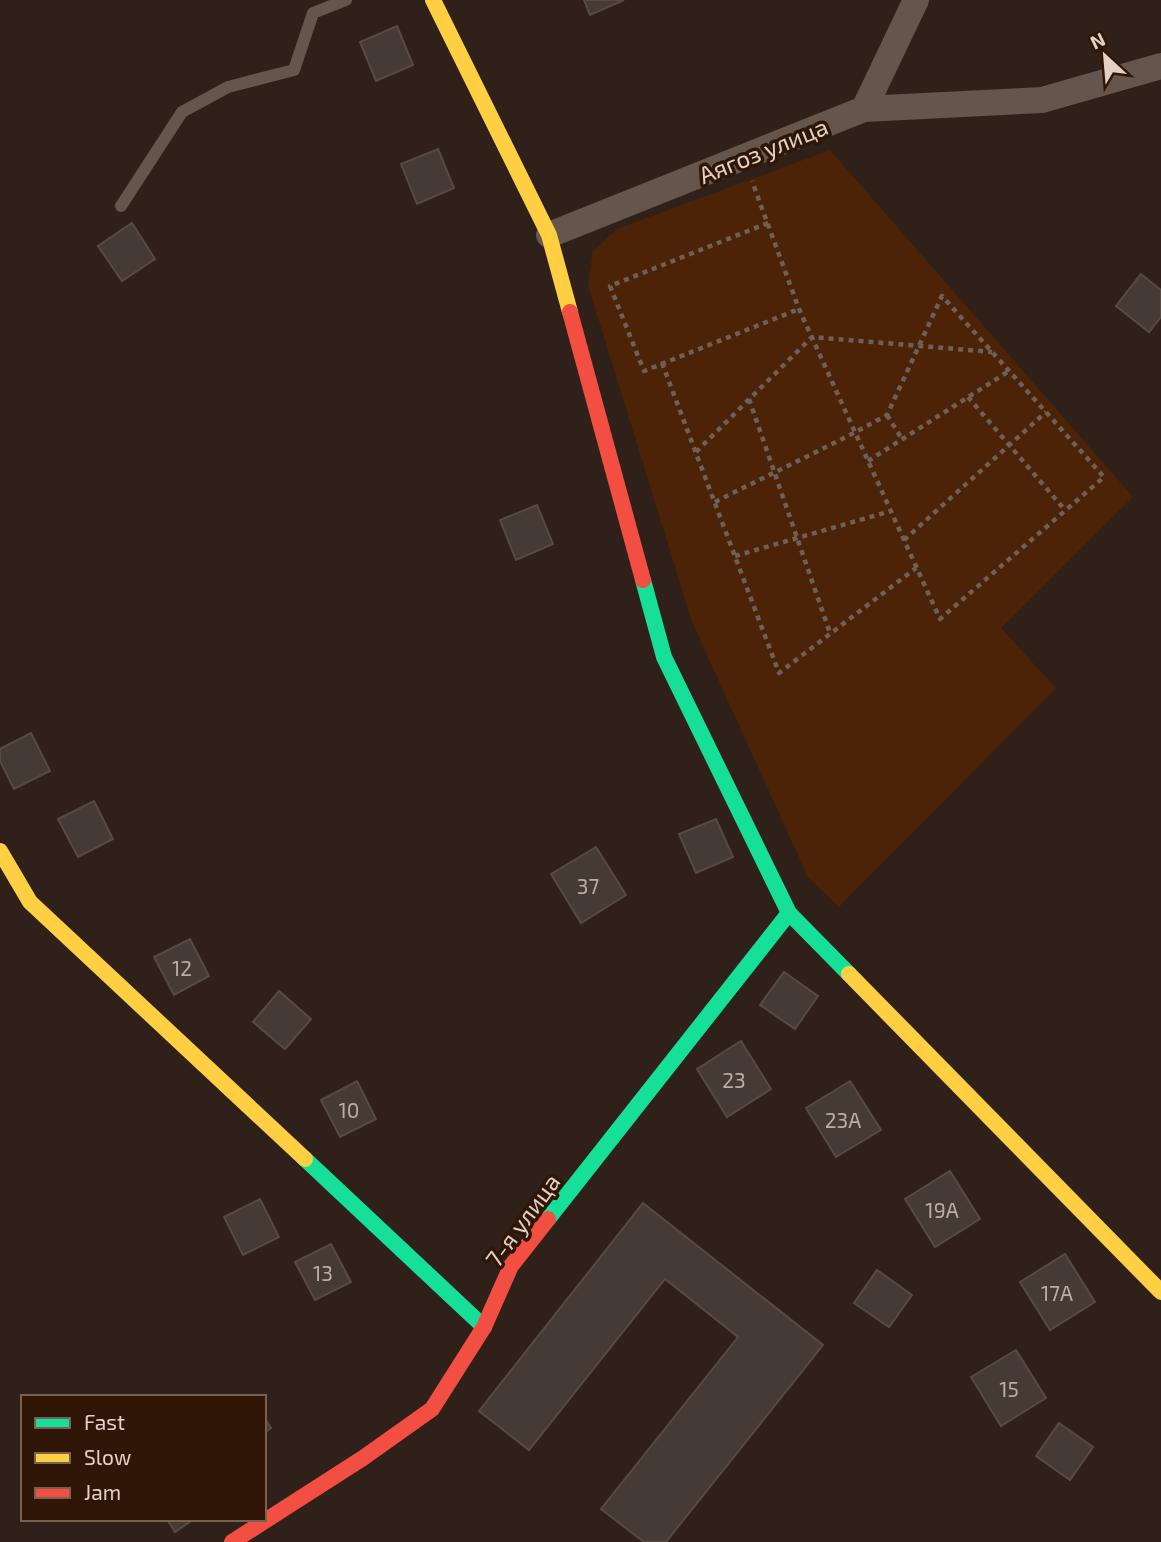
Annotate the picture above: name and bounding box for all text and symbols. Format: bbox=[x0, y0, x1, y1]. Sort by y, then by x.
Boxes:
north arrow bbox=[1070, 21, 1140, 91]
text: N bbox=[1086, 27, 1109, 54]
street label: Аягоз улица bbox=[694, 111, 832, 190]
house number: 37 bbox=[577, 873, 599, 898]
house number: 12 bbox=[172, 955, 192, 980]
house number: 23 bbox=[722, 1067, 746, 1092]
house number: 10 bbox=[338, 1097, 360, 1122]
house number: 23А bbox=[825, 1107, 861, 1132]
street label: 7-я улица bbox=[479, 1168, 566, 1273]
house number: 19А bbox=[925, 1197, 959, 1222]
house number: 13 bbox=[313, 1260, 333, 1285]
house number: 17А bbox=[1041, 1280, 1073, 1305]
house number: 15 bbox=[999, 1376, 1019, 1401]
legend bbox=[21, 1395, 266, 1521]
text: Fast bbox=[84, 1409, 125, 1434]
text: Slow bbox=[84, 1444, 131, 1469]
text: Jam bbox=[84, 1479, 121, 1504]

